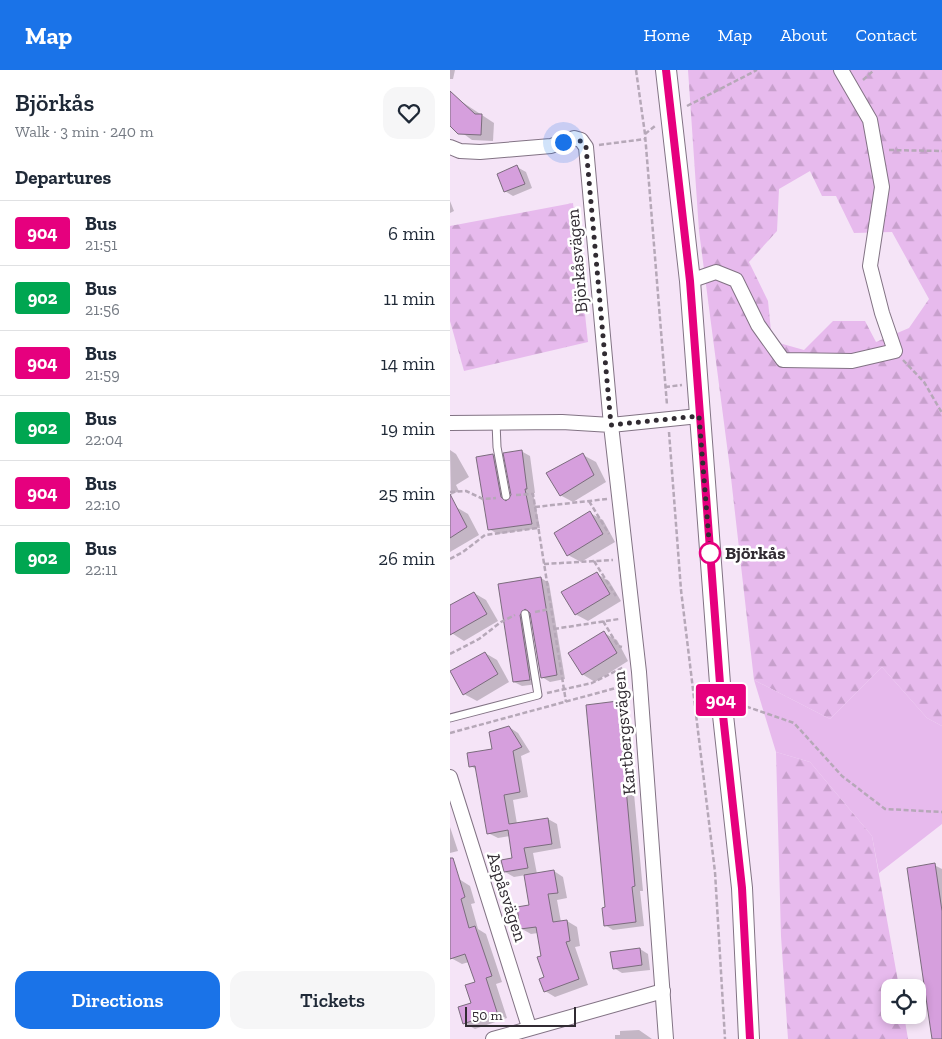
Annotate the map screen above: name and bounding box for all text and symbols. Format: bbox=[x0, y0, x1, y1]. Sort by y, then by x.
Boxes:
text: Map bbox=[25, 21, 72, 50]
text: Home bbox=[643, 24, 690, 46]
text: Map bbox=[718, 24, 752, 46]
text: About bbox=[780, 24, 827, 46]
text: Contact bbox=[855, 24, 917, 46]
button: heart bbox=[383, 87, 435, 139]
text: Björkås bbox=[15, 88, 94, 117]
text: Walk · 3 min · 240 m bbox=[15, 122, 154, 141]
your location bbox=[551, 130, 576, 155]
text: Departures bbox=[15, 166, 111, 189]
street label: Björkåsvägen bbox=[561, 207, 593, 314]
text: Bus bbox=[85, 212, 117, 235]
text: 904 bbox=[27, 222, 58, 244]
text: 6 min bbox=[388, 222, 435, 245]
text: 21:51 bbox=[85, 235, 117, 254]
text: Bus bbox=[85, 277, 117, 300]
text: 902 bbox=[28, 287, 57, 309]
text: 11 min bbox=[383, 287, 435, 310]
text: 21:56 bbox=[85, 300, 120, 319]
text: Bus bbox=[85, 342, 117, 365]
text: 904 bbox=[27, 352, 58, 374]
text: 14 min bbox=[381, 352, 435, 375]
text: 21:59 bbox=[85, 365, 120, 384]
text: Bus bbox=[85, 407, 117, 430]
text: 902 bbox=[28, 417, 57, 439]
text: 19 min bbox=[381, 417, 435, 440]
text: 22:04 bbox=[85, 430, 123, 449]
text: Bus bbox=[85, 472, 117, 495]
text: 904 bbox=[27, 482, 58, 504]
text: 25 min bbox=[379, 482, 435, 505]
text: 22:10 bbox=[85, 495, 120, 514]
text: Bus bbox=[85, 537, 117, 560]
marker: Björkås bbox=[699, 542, 721, 564]
place label: Björkås bbox=[725, 542, 785, 564]
text: 902 bbox=[28, 547, 57, 569]
text: 26 min bbox=[378, 547, 435, 570]
text: 22:11 bbox=[85, 560, 117, 579]
street label: Kartbergsvägen bbox=[608, 669, 640, 796]
line badge: 904 bbox=[692, 684, 750, 716]
text: 904 bbox=[706, 689, 736, 711]
street label: Aspåsvägen bbox=[482, 850, 532, 945]
button: Directions bbox=[15, 971, 220, 1029]
button: Tickets bbox=[230, 971, 435, 1029]
map controls bbox=[881, 979, 926, 1024]
button: locate bbox=[881, 979, 926, 1024]
scale bar bbox=[465, 1004, 576, 1027]
text: 50 m bbox=[472, 1007, 503, 1024]

